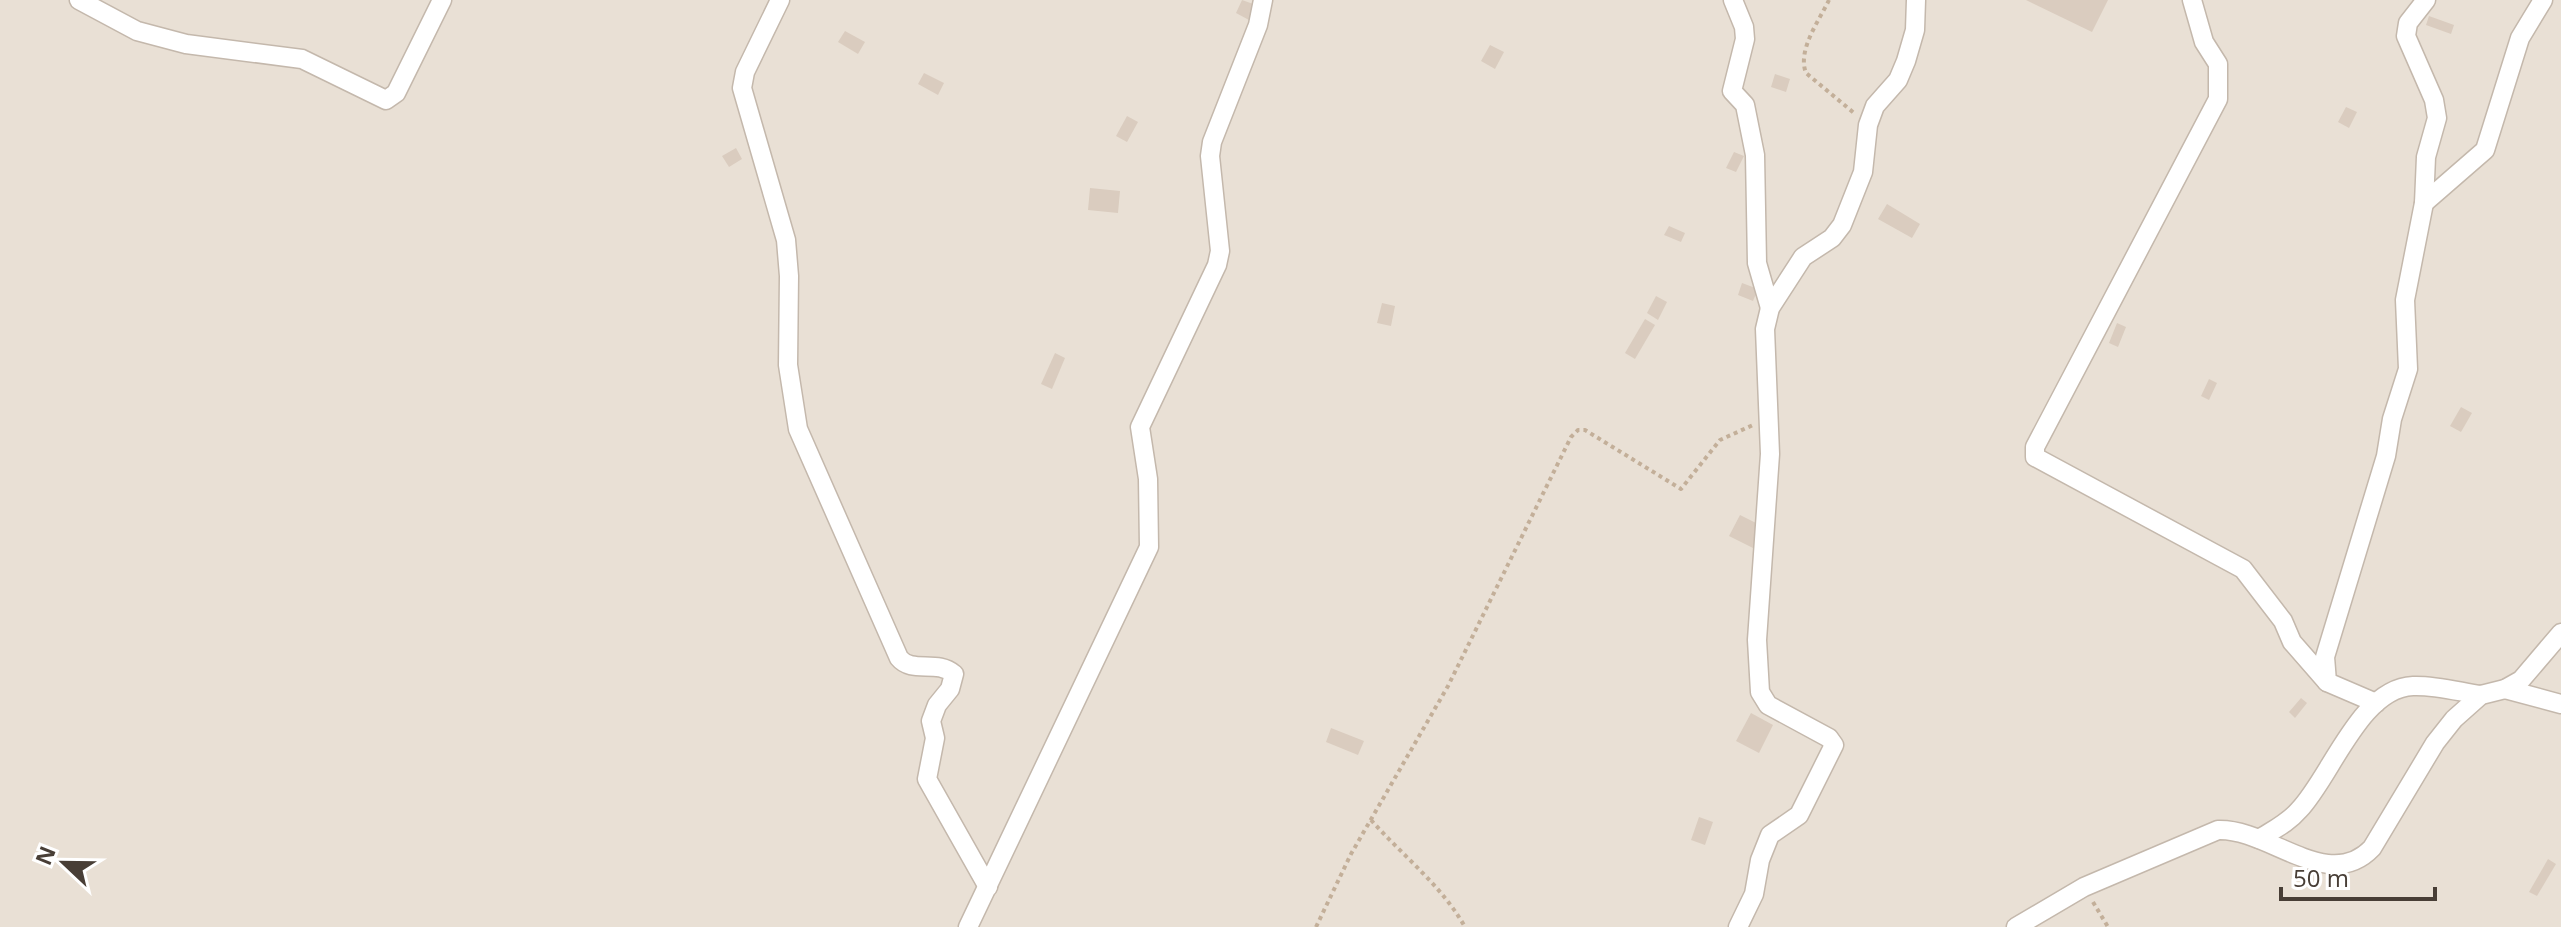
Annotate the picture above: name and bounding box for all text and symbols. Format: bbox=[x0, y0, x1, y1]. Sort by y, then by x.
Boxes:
north arrow bbox=[24, 823, 104, 903]
text: N bbox=[27, 841, 62, 869]
scale bar bbox=[2281, 851, 2435, 901]
text: 50 m bbox=[2293, 861, 2349, 894]

